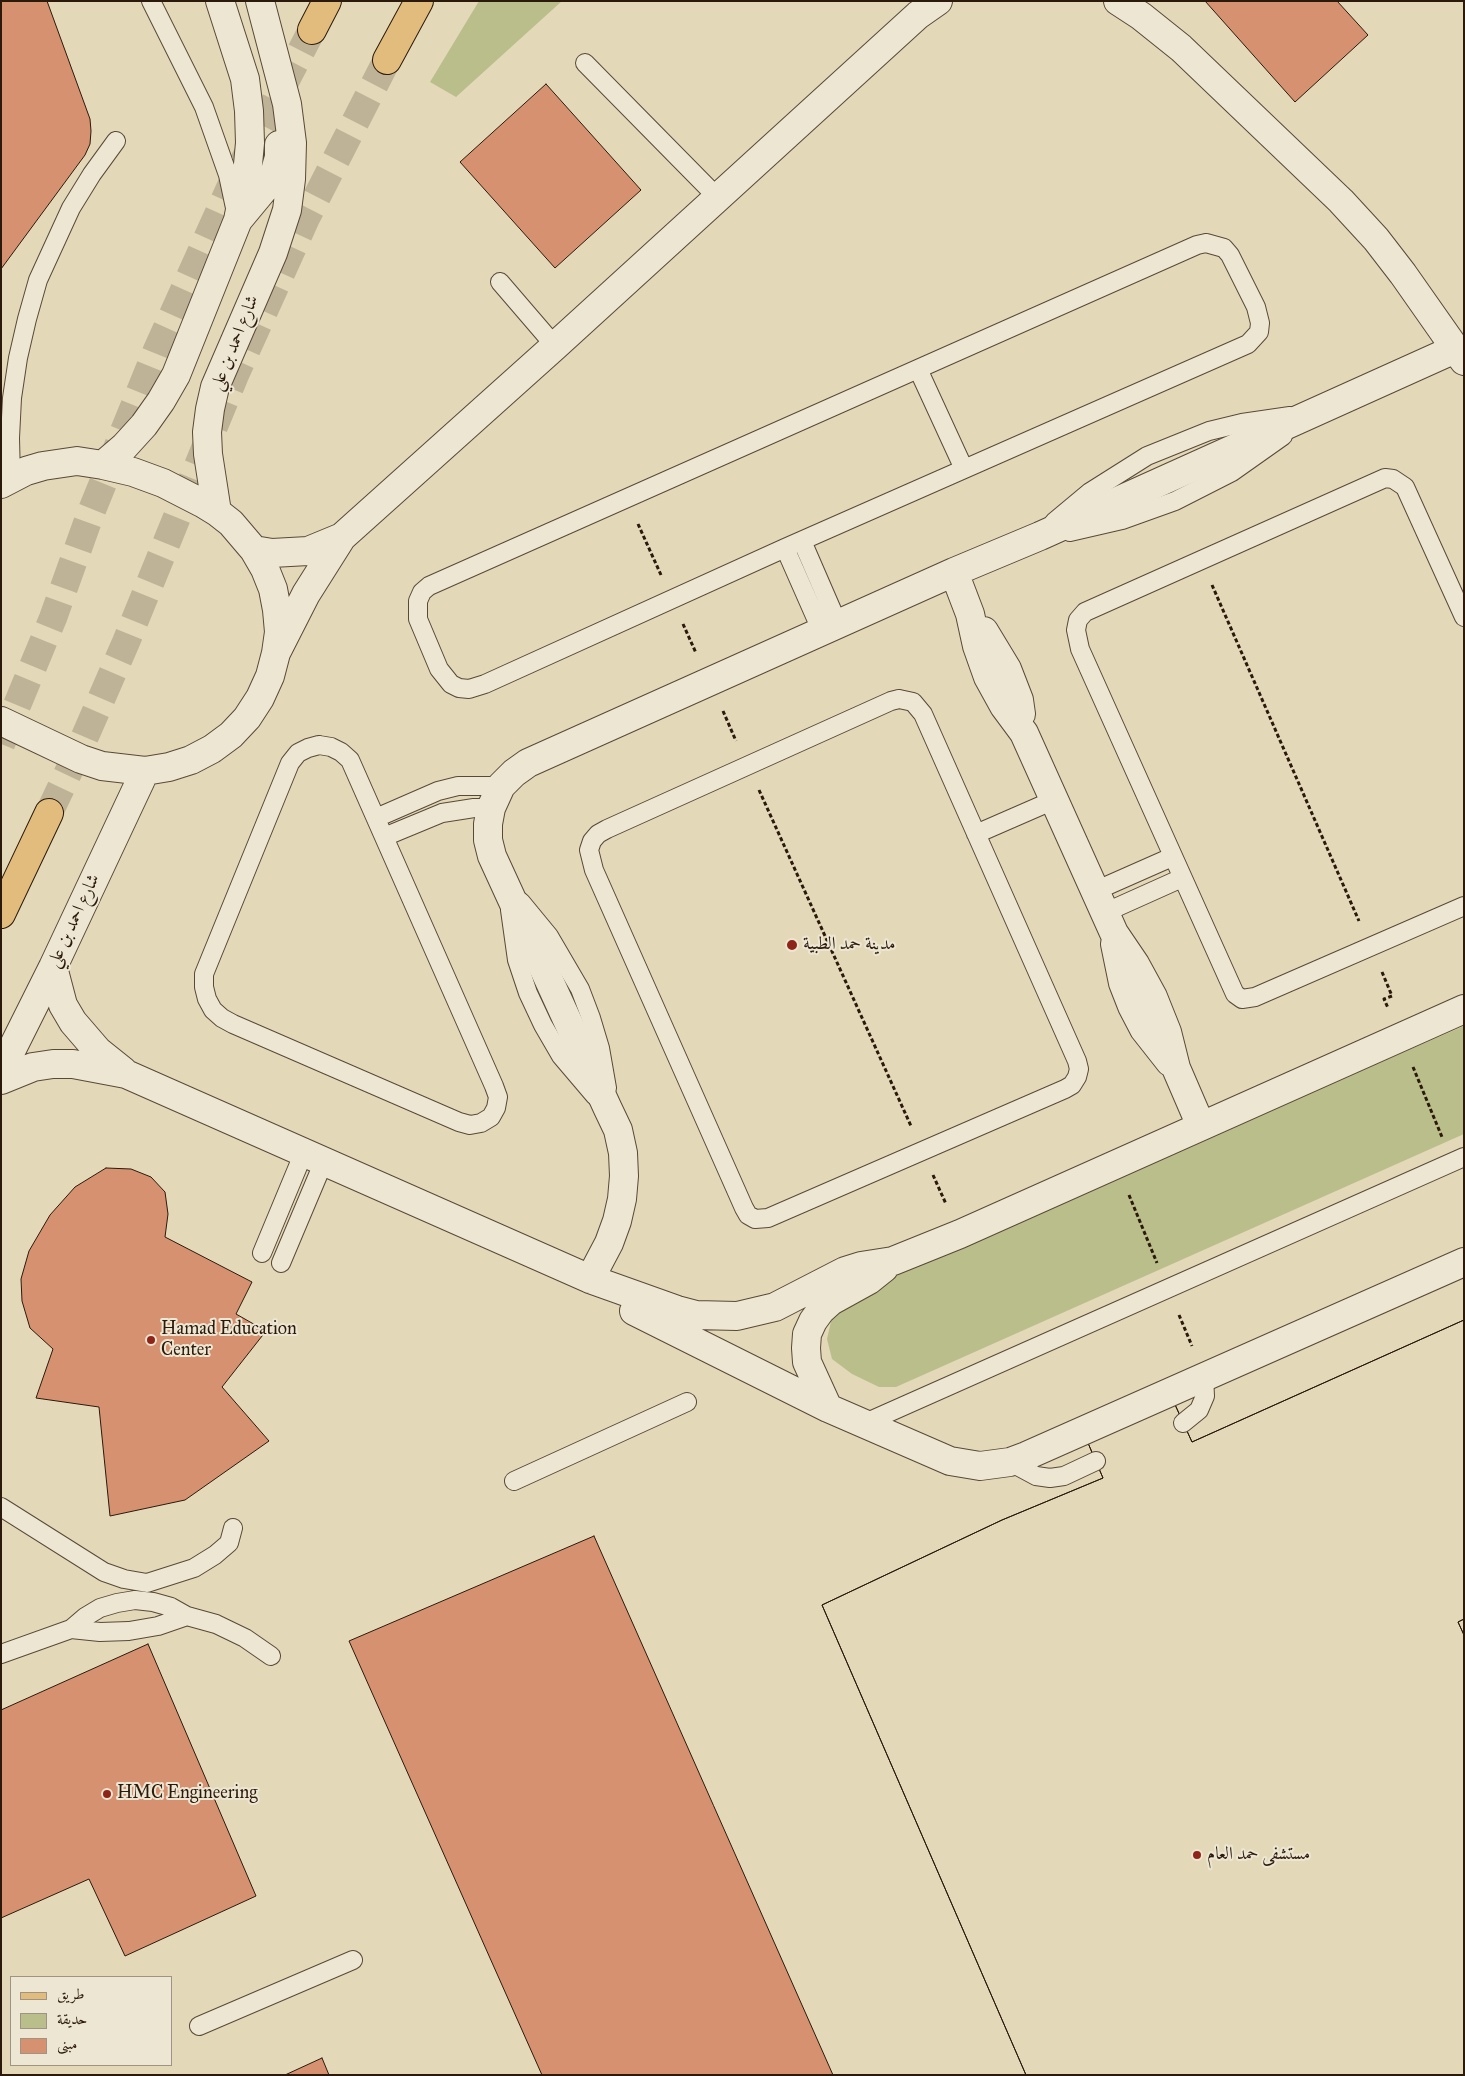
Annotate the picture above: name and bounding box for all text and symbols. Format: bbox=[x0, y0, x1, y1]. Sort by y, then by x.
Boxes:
street label: شارع احمد بن علي bbox=[206, 292, 264, 394]
street label: شارع احمد بن علي bbox=[43, 871, 105, 971]
place label: مدينة حمد الطبية bbox=[803, 934, 896, 956]
marker: مدينة حمد الطبية bbox=[785, 938, 799, 952]
place label: Hamad Education Center bbox=[161, 1319, 297, 1362]
marker: Hamad Education Center bbox=[145, 1334, 157, 1346]
place label: HMC Engineering bbox=[117, 1783, 258, 1805]
marker: HMC Engineering bbox=[101, 1788, 113, 1800]
place label: مستشفى حمد العام bbox=[1207, 1844, 1310, 1866]
marker: مستشفى حمد العام bbox=[1191, 1849, 1203, 1861]
legend bbox=[10, 1976, 172, 2066]
text: طريق bbox=[57, 1985, 84, 2003]
text: حديقة bbox=[57, 2010, 87, 2028]
text: مبنى bbox=[57, 2035, 77, 2053]

